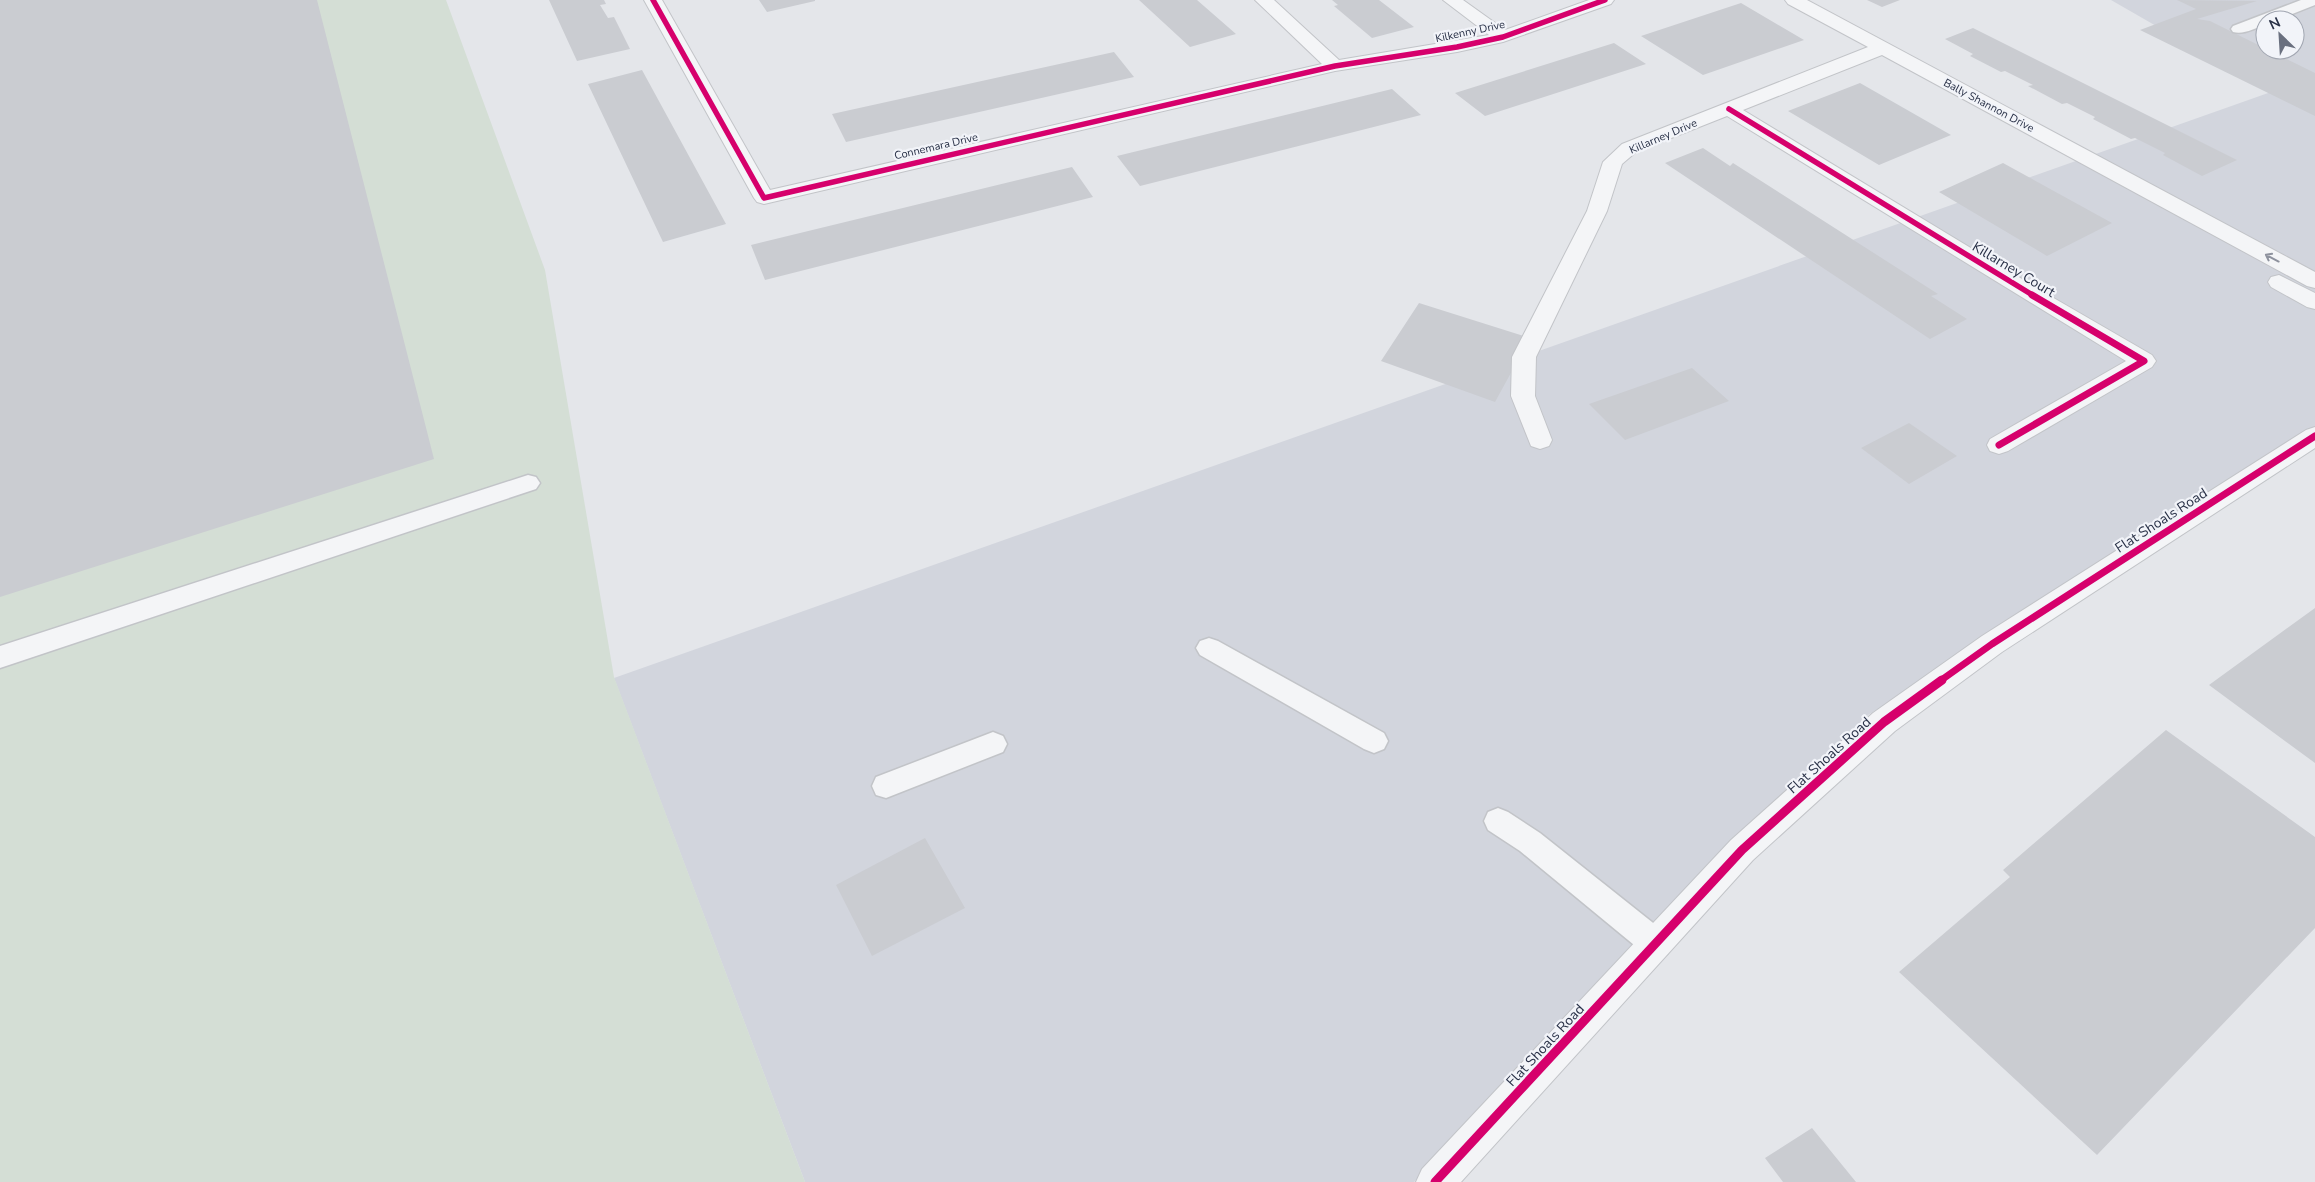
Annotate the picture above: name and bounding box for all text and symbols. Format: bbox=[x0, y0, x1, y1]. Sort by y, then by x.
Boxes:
north arrow bbox=[2255, 10, 2305, 60]
text: N bbox=[2266, 13, 2283, 34]
street label: Kilkenny Drive bbox=[1434, 17, 1506, 46]
street label: Bally Shannon Drive bbox=[1941, 75, 2037, 136]
street label: Killarney Drive bbox=[1627, 115, 1700, 157]
street label: Connemara Drive bbox=[893, 130, 980, 163]
street label: Killarney Court bbox=[1969, 237, 2059, 302]
one-way arrow bbox=[2265, 253, 2280, 262]
street label: Flat Shoals Road bbox=[2111, 483, 2211, 557]
street label: Flat Shoals Road bbox=[1783, 713, 1875, 798]
street label: Flat Shoals Road bbox=[1502, 1000, 1589, 1091]

